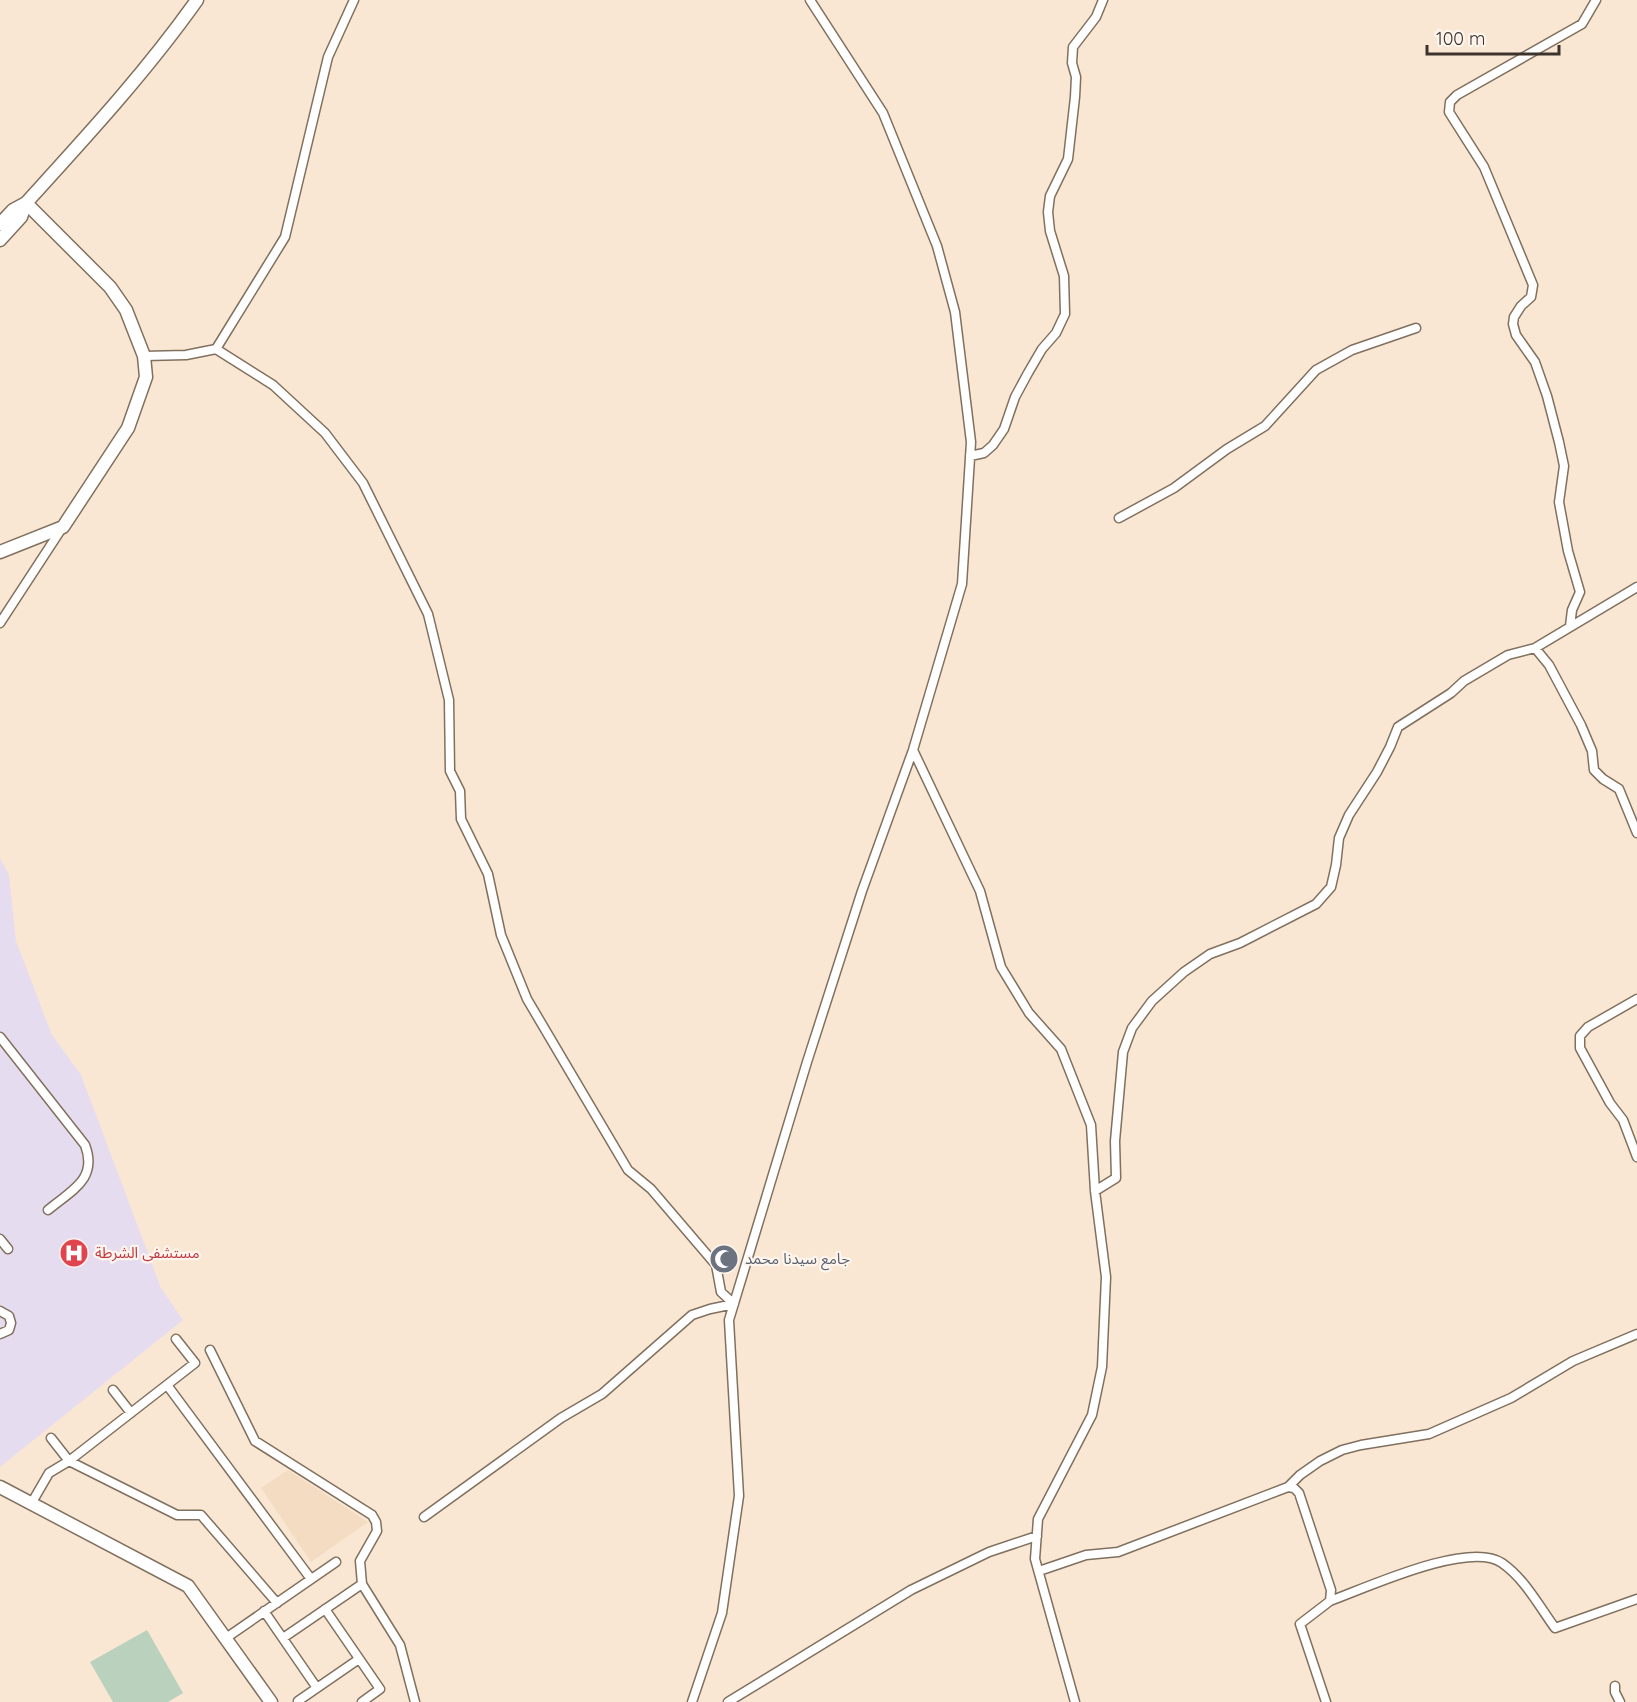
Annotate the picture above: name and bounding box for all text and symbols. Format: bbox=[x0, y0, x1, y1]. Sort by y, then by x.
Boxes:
scale bar bbox=[1427, 18, 1559, 56]
text: 100 m bbox=[1436, 27, 1485, 50]
hospital icon: مستشفى الشرطة bbox=[58, 1237, 90, 1269]
place label: مستشفى الشرطة bbox=[95, 1243, 200, 1262]
mosque icon: جامع سيدنا محمد bbox=[708, 1243, 740, 1275]
place label: جامع سيدنا محمد bbox=[745, 1249, 850, 1271]

